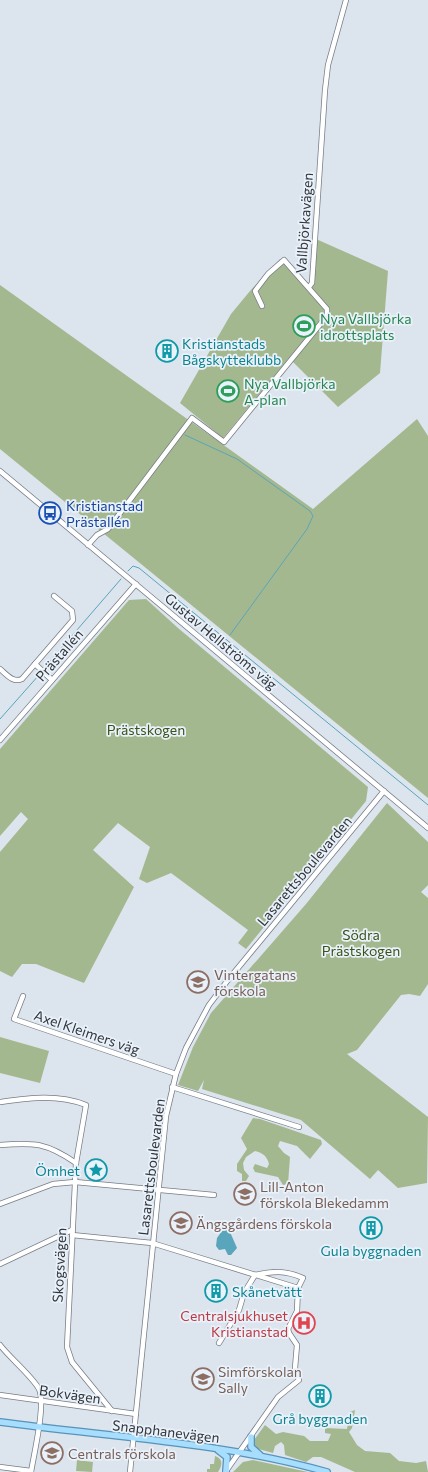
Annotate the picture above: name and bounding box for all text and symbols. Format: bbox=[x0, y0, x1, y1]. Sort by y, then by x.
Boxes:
street label: Vallbjörkavägen bbox=[292, 172, 316, 274]
place label: Nya Vallbjörka idrottsplats bbox=[320, 310, 412, 343]
sports icon: Nya Vallbjörka idrottsplats bbox=[291, 313, 317, 339]
place label: Kristianstads Bågskytteklubb bbox=[182, 335, 281, 368]
building icon: Kristianstads Bågskytteklubb bbox=[154, 338, 180, 364]
place label: Nya Vallbjörka A-plan bbox=[244, 375, 336, 408]
sports icon: Nya Vallbjörka A-plan bbox=[215, 378, 241, 404]
place label: Kristianstad Prästallén bbox=[66, 497, 143, 530]
bus stop icon: Kristianstad Prästallén bbox=[37, 500, 63, 526]
street label: Gustav Hellströms väg bbox=[161, 589, 281, 693]
street label: Prästallén bbox=[32, 625, 86, 685]
park label: Prästskogen bbox=[107, 721, 185, 738]
street label: Lasarettsboulevarden bbox=[253, 813, 355, 929]
park label: Södra Prästskogen bbox=[322, 926, 400, 959]
place label: Vintergatans förskola bbox=[214, 966, 296, 999]
school or university icon: Vintergatans förskola bbox=[185, 969, 211, 995]
street label: Axel Kleimers väg bbox=[32, 1006, 142, 1058]
street label: Lasarettsboulevarden bbox=[134, 1098, 168, 1236]
place icon: Ömhet bbox=[83, 1157, 109, 1183]
place label: Ömhet bbox=[35, 1162, 80, 1179]
place label: Lill-Anton förskola Blekedamm bbox=[260, 1178, 389, 1211]
school or university icon: Lill-Anton förskola Blekedamm bbox=[232, 1181, 258, 1207]
school or university icon: Ängsgårdens förskola bbox=[168, 1210, 194, 1236]
place label: Ängsgårdens förskola bbox=[196, 1215, 332, 1232]
building icon: Gula byggnaden bbox=[358, 1215, 384, 1241]
street label: Skogsvägen bbox=[49, 1227, 69, 1303]
place label: Gula byggnaden bbox=[321, 1242, 421, 1259]
building icon: Skånetvätt bbox=[203, 1278, 229, 1304]
place label: Skånetvätt bbox=[232, 1283, 302, 1300]
place label: Centralsjukhuset Kristianstad bbox=[180, 1307, 288, 1340]
hospital icon: Centralsjukhuset Kristianstad bbox=[291, 1310, 317, 1336]
place label: Simförskolan Sally bbox=[218, 1363, 302, 1396]
school or university icon: Simförskolan Sally bbox=[190, 1366, 216, 1392]
street label: Bokvägen bbox=[38, 1381, 102, 1407]
building icon: Grå byggnaden bbox=[307, 1383, 333, 1409]
place label: Grå byggnaden bbox=[273, 1410, 367, 1427]
street label: Snapphanevägen bbox=[111, 1416, 221, 1446]
school or university icon: Centrals förskola bbox=[39, 1440, 65, 1466]
place label: Centrals förskola bbox=[68, 1445, 176, 1462]

